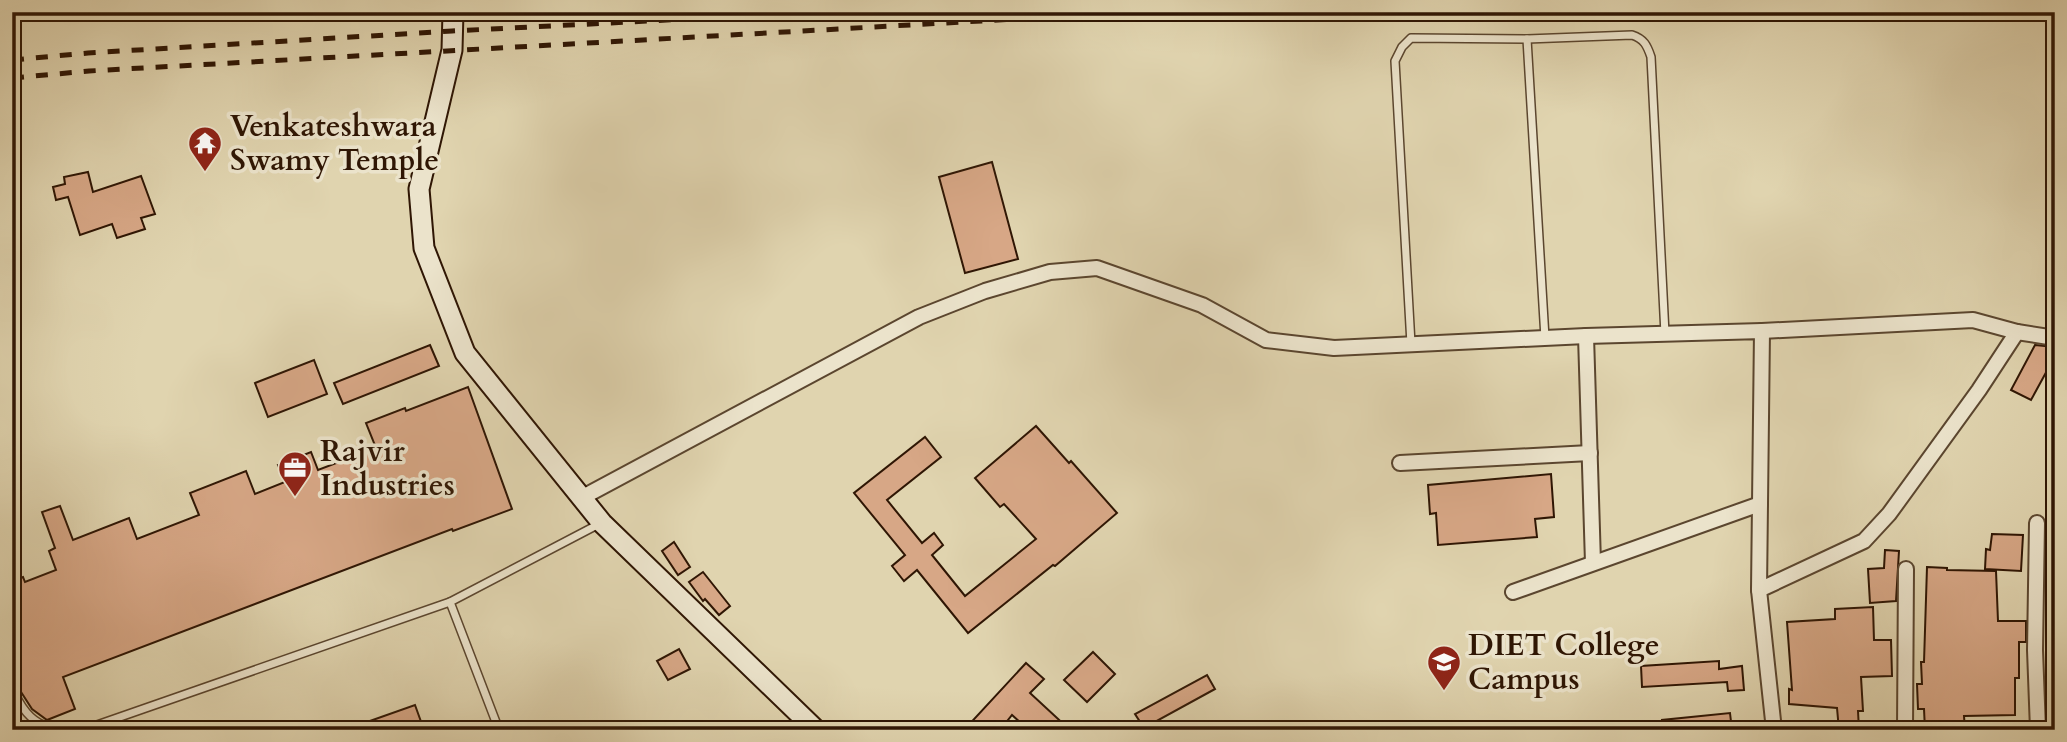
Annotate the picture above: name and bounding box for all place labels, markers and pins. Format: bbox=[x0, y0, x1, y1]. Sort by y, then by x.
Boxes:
place label: Venkateshwara Swamy Temple bbox=[230, 106, 439, 181]
temple icon: Venkateshwara Swamy Temple bbox=[186, 124, 224, 173]
place label: Rajvir Industries bbox=[320, 431, 455, 506]
office icon: Rajvir Industries bbox=[276, 449, 314, 498]
place label: DIET College Campus bbox=[1468, 625, 1660, 700]
school or university icon: DIET College Campus bbox=[1425, 643, 1463, 692]

